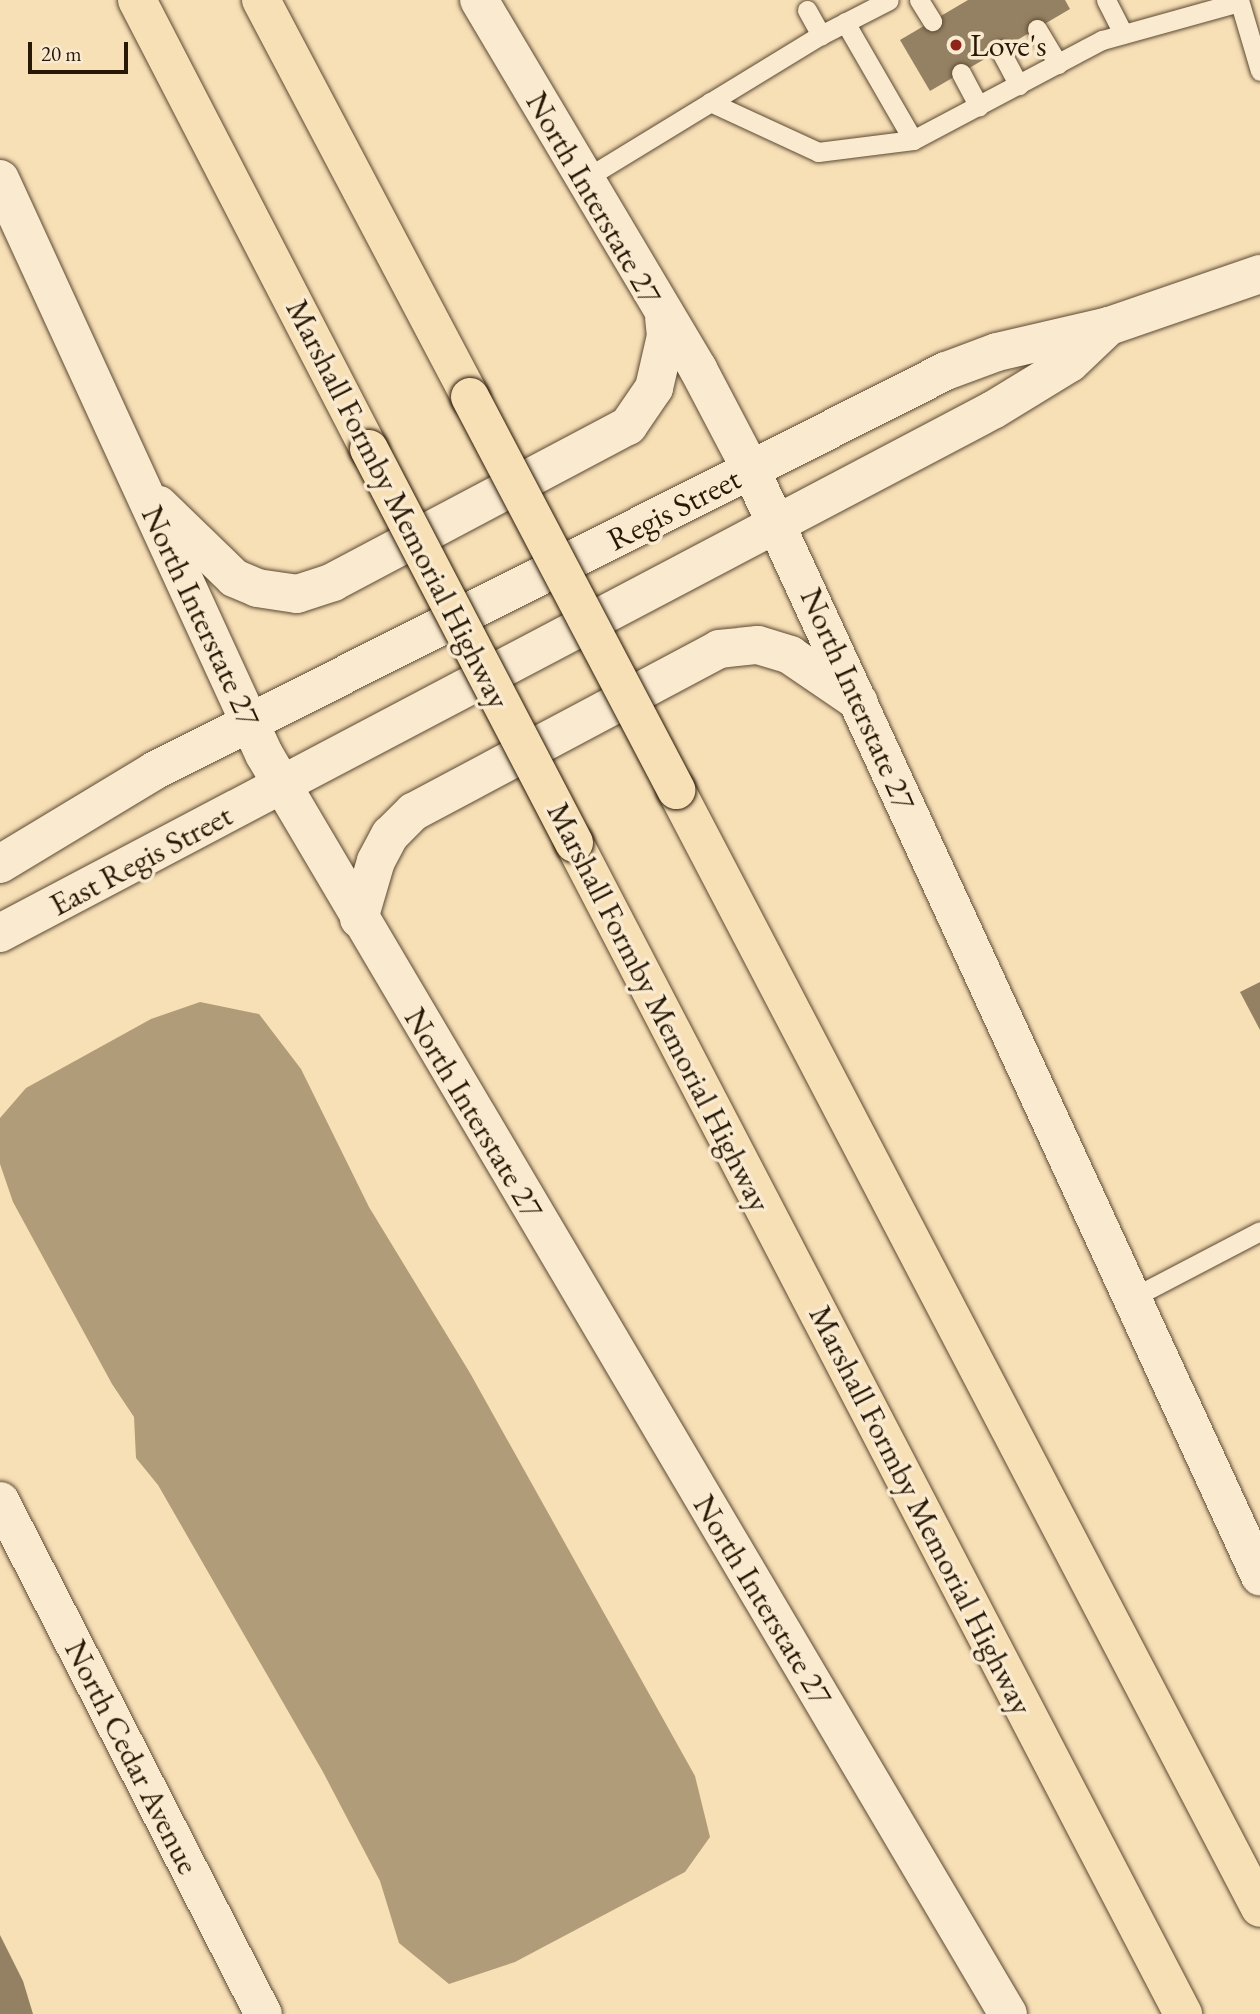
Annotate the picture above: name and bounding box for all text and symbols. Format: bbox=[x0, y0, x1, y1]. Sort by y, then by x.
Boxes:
place label: Love's bbox=[970, 26, 1046, 64]
scale bar bbox=[32, 28, 131, 72]
marker: Love's bbox=[948, 37, 964, 53]
text: 20 m bbox=[41, 40, 82, 67]
street label: North Interstate 27 bbox=[518, 85, 670, 311]
street label: Marshall Formby Memorial Highway bbox=[278, 293, 518, 715]
street label: Regis Street bbox=[601, 459, 747, 559]
street label: North Interstate 27 bbox=[133, 500, 269, 732]
street label: North Interstate 27 bbox=[792, 582, 924, 816]
street label: East Regis Street bbox=[43, 796, 239, 924]
street label: Marshall Formby Memorial Highway bbox=[539, 796, 779, 1218]
street label: North Interstate 27 bbox=[396, 1001, 552, 1225]
street label: Marshall Formby Memorial Highway bbox=[801, 1299, 1041, 1721]
street label: North Interstate 27 bbox=[685, 1488, 841, 1712]
street label: North Cedar Avenue bbox=[56, 1634, 208, 1880]

